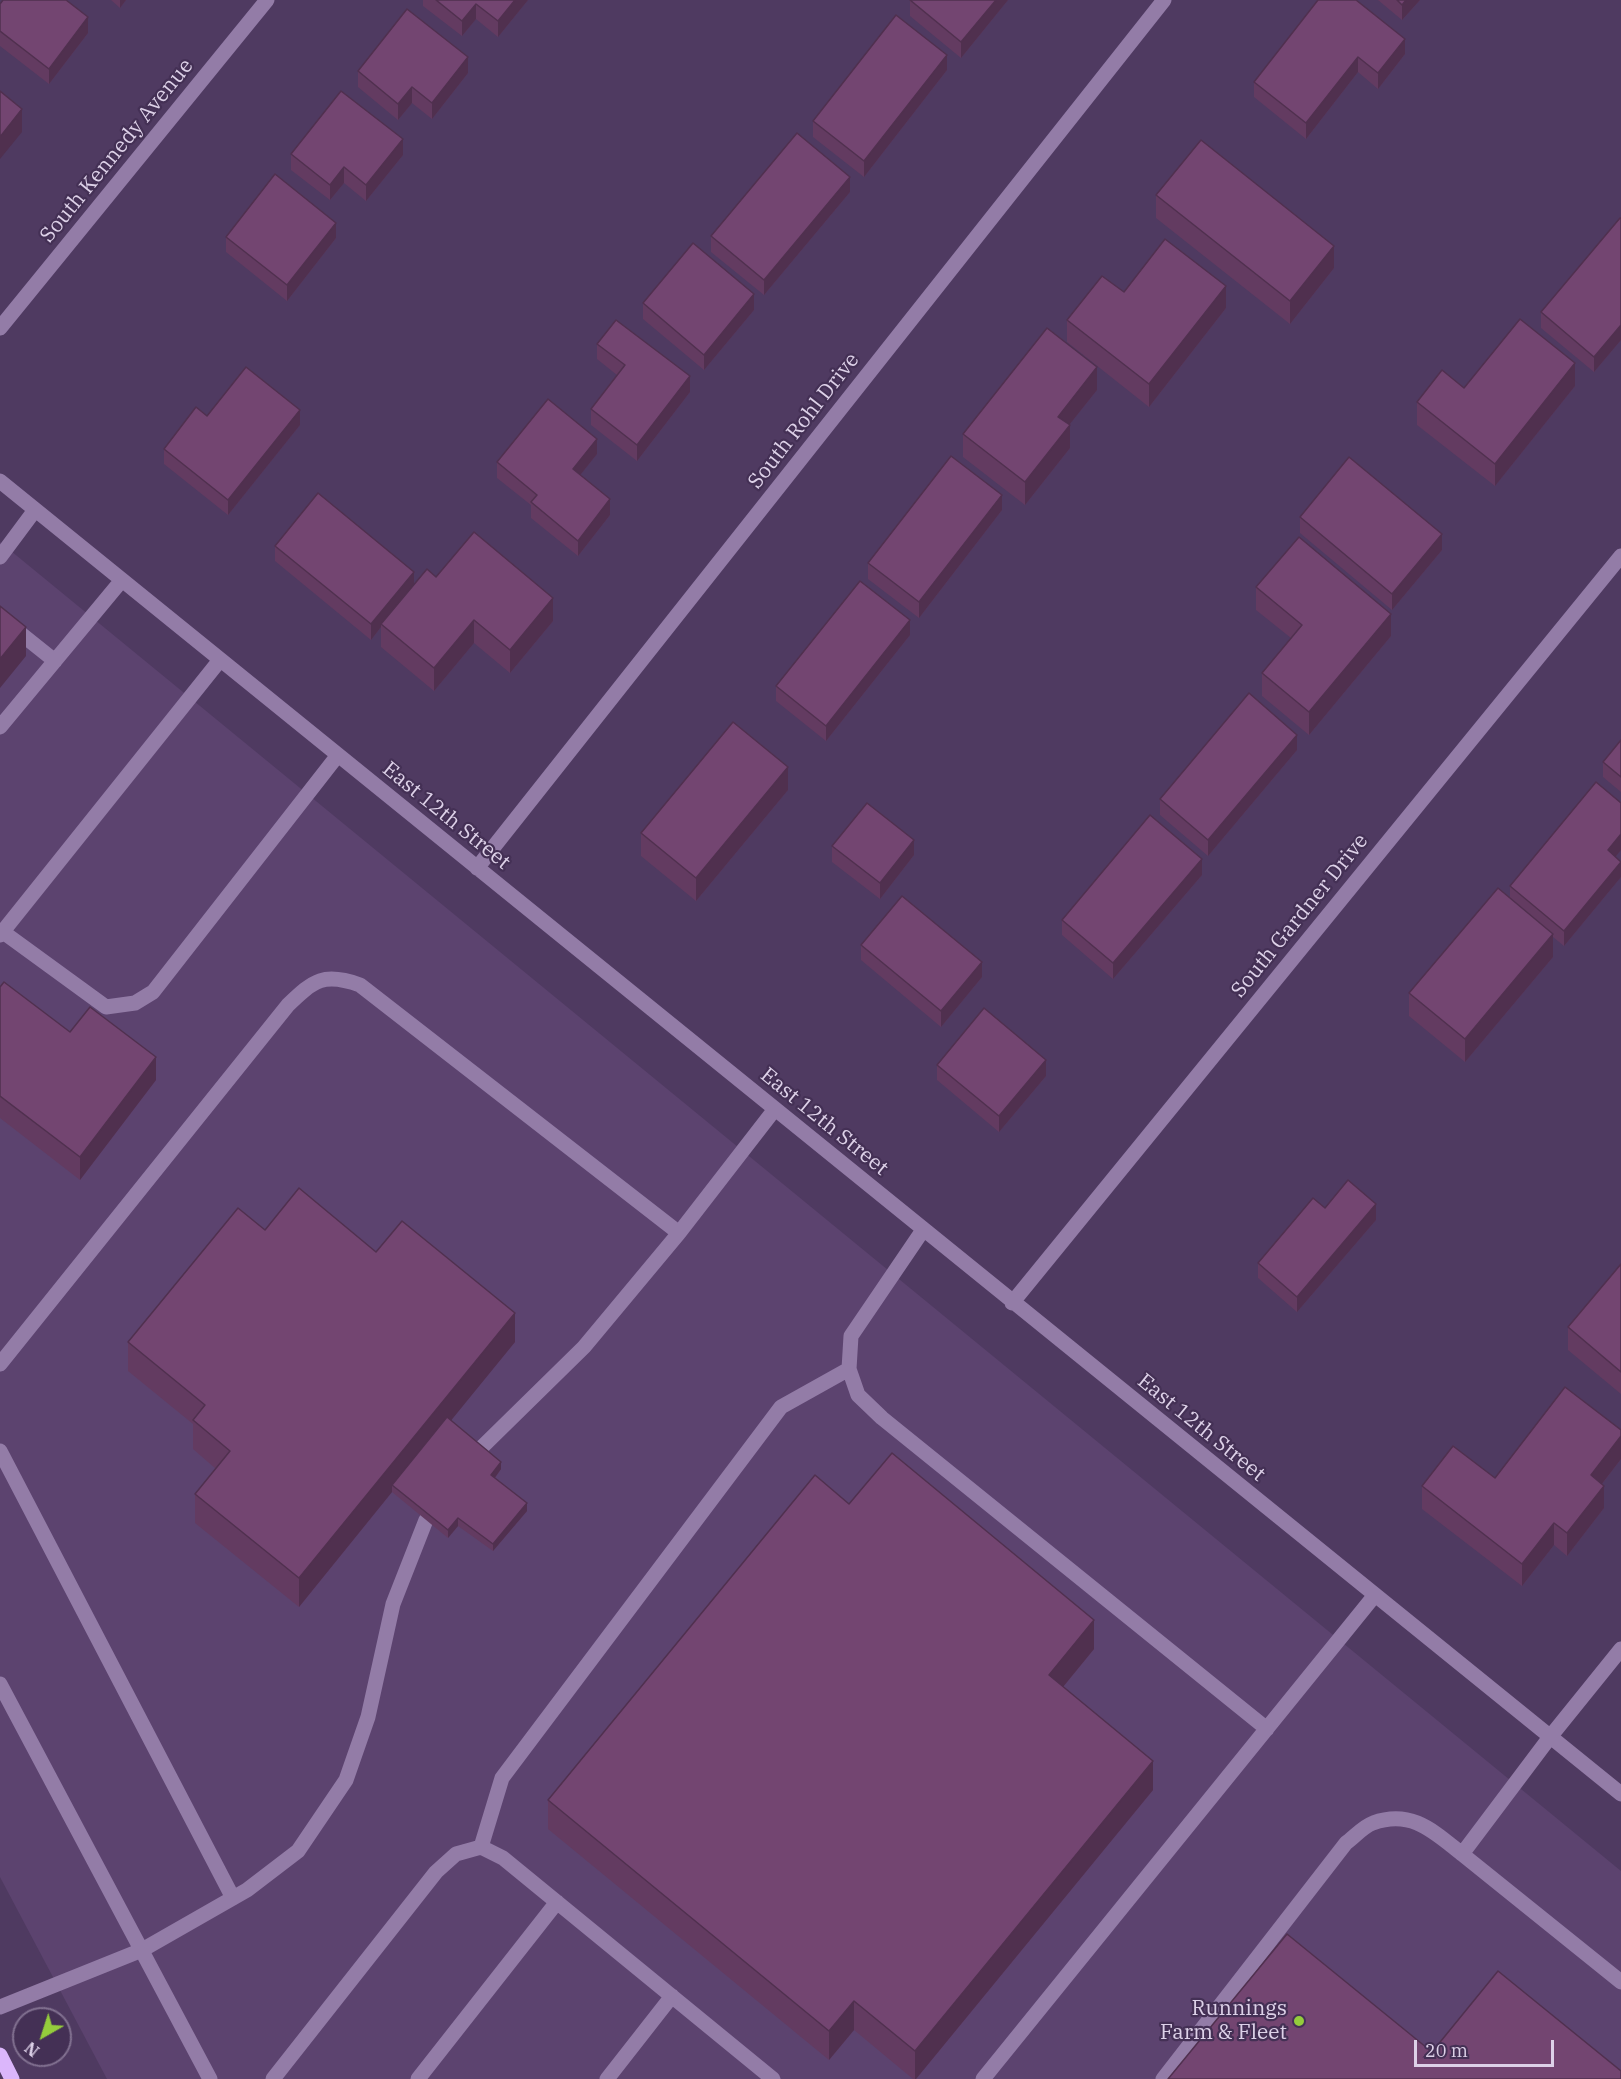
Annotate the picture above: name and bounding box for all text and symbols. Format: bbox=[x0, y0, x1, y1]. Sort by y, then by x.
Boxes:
street label: South Kennedy Avenue bbox=[35, 54, 199, 248]
street label: South Rohl Drive bbox=[743, 348, 865, 494]
street label: East 12th Street bbox=[377, 757, 515, 875]
street label: South Gardner Drive bbox=[1226, 829, 1374, 1003]
street label: East 12th Street bbox=[755, 1063, 893, 1181]
street label: East 12th Street bbox=[1132, 1369, 1270, 1487]
place label: Runnings Farm & Fleet bbox=[1160, 1996, 1287, 2046]
north arrow bbox=[12, 2007, 72, 2067]
marker: Runnings Farm & Fleet bbox=[1292, 2014, 1306, 2028]
scale bar bbox=[1417, 2028, 1556, 2066]
text: N bbox=[21, 2038, 43, 2061]
text: 20 m bbox=[1425, 2039, 1468, 2062]

